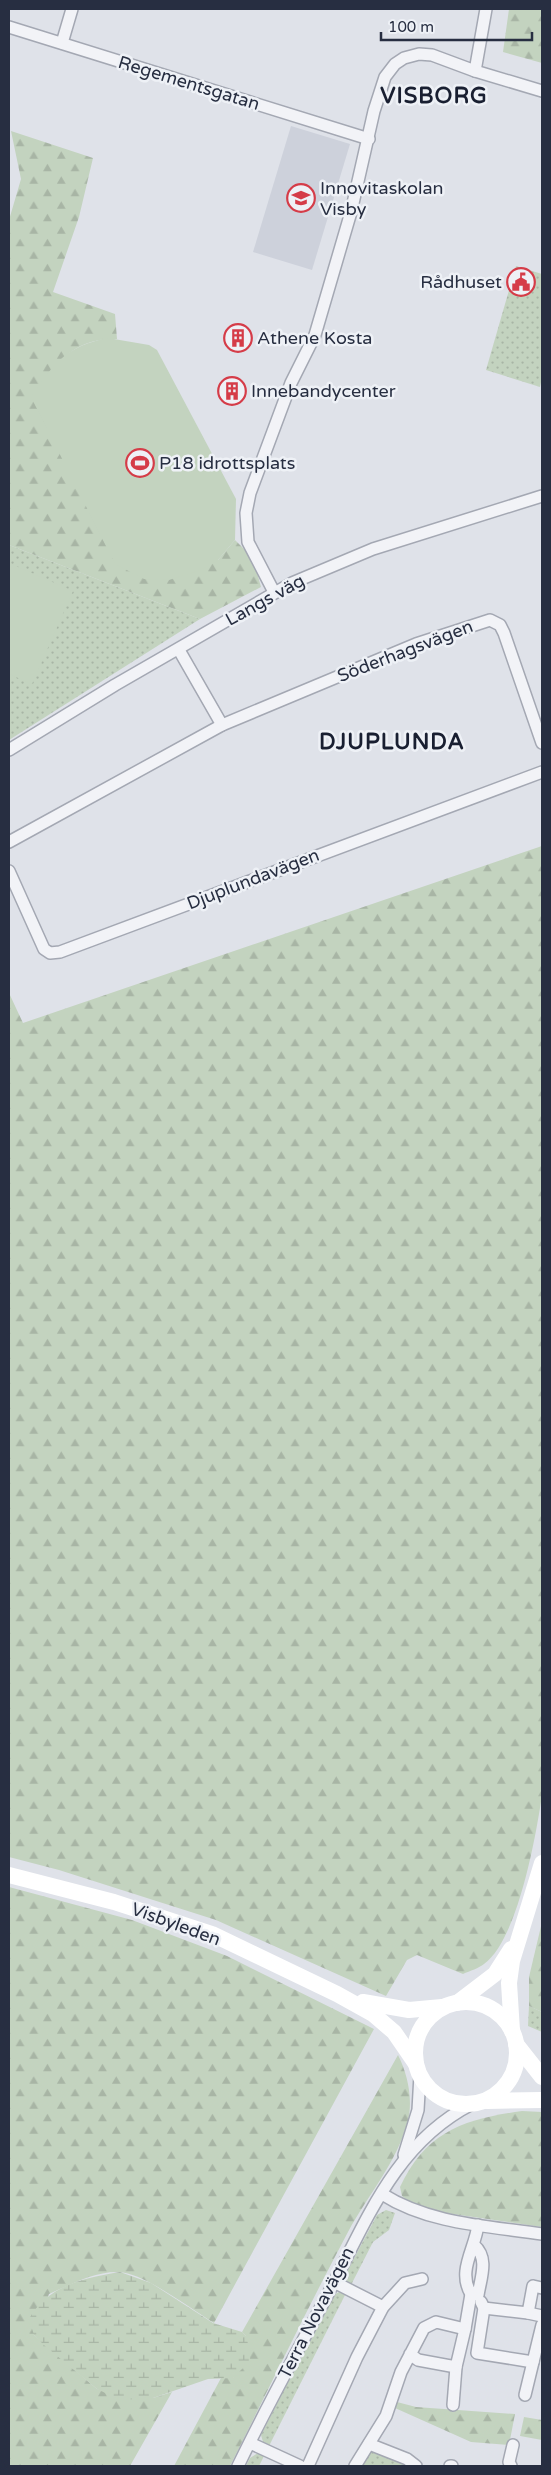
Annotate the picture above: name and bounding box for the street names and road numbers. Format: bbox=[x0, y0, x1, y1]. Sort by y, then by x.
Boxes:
street label: Regementsgatan bbox=[116, 51, 262, 115]
street label: Langs väg bbox=[222, 569, 308, 631]
street label: Söderhagsvägen bbox=[334, 615, 476, 687]
street label: Djuplundavägen bbox=[184, 844, 322, 914]
street label: Visbyleden bbox=[128, 1898, 224, 1950]
street label: Terra Novavägen bbox=[273, 2243, 359, 2383]

